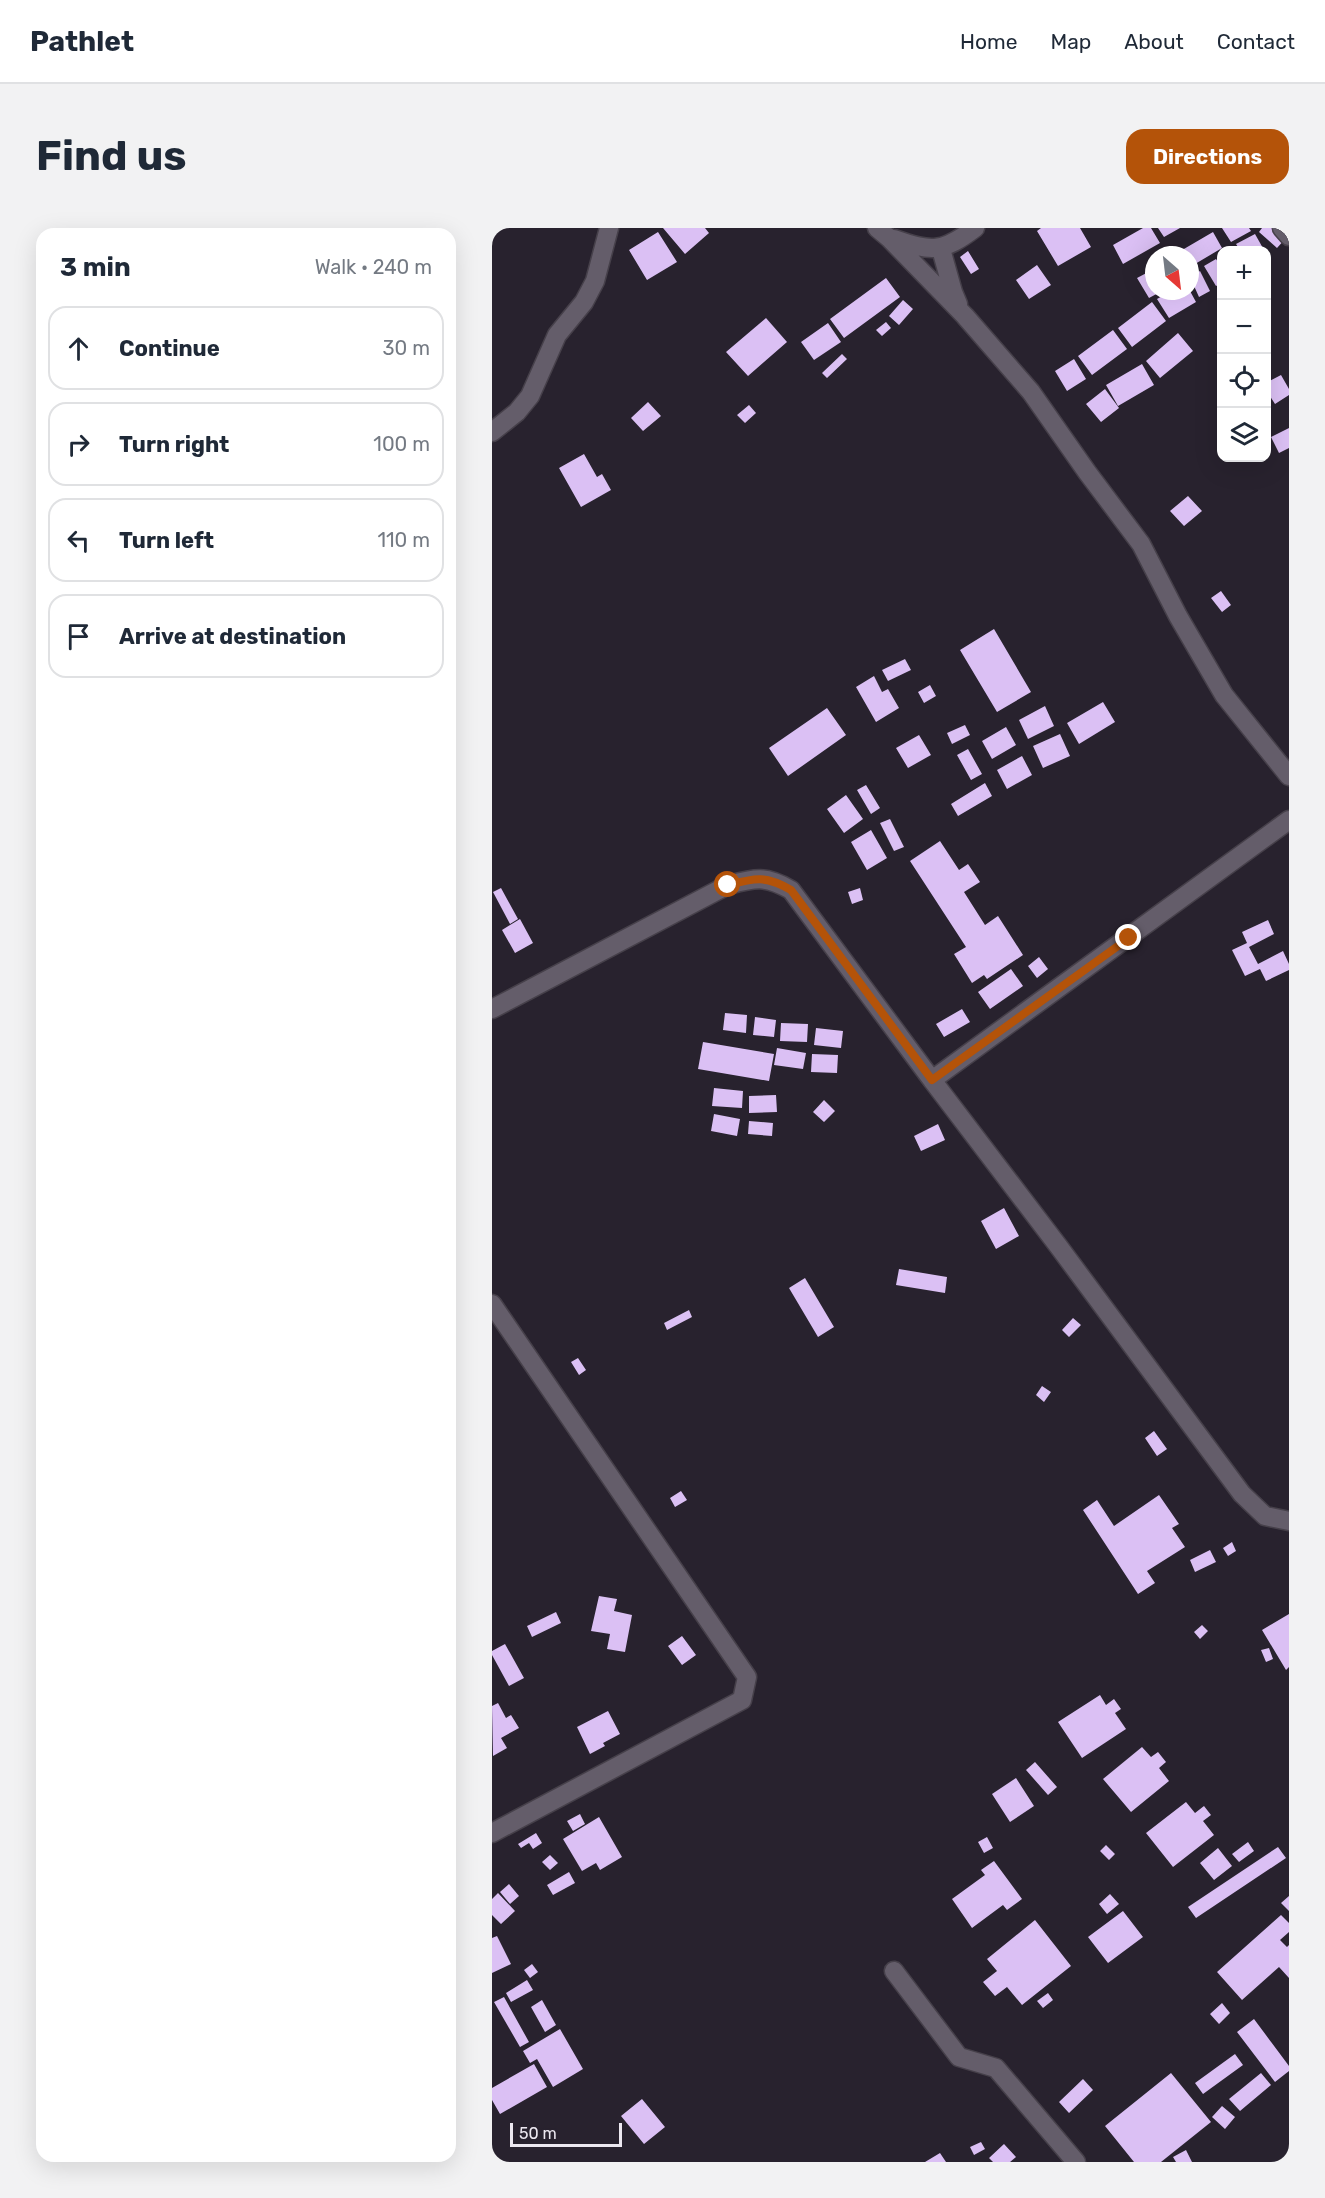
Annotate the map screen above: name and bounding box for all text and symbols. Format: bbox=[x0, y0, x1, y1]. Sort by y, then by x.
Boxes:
text: Pathlet bbox=[30, 25, 134, 58]
text: Home bbox=[960, 29, 1017, 54]
text: Map bbox=[1050, 29, 1091, 54]
text: About bbox=[1124, 29, 1184, 54]
text: Contact bbox=[1217, 29, 1295, 54]
button: Directions bbox=[1126, 129, 1289, 184]
text: Find us bbox=[36, 131, 187, 181]
north arrow bbox=[1145, 246, 1199, 300]
map controls bbox=[1217, 246, 1271, 462]
button: + bbox=[1217, 246, 1271, 300]
text: 3 min bbox=[60, 252, 131, 283]
text: Walk · 240 m bbox=[315, 255, 432, 279]
button: − bbox=[1217, 300, 1271, 354]
icon: ahead bbox=[62, 332, 95, 365]
text: Continue bbox=[119, 335, 220, 362]
text: 30 m bbox=[383, 336, 430, 360]
button: locate bbox=[1217, 354, 1271, 408]
button: layers bbox=[1217, 408, 1271, 462]
icon: right bbox=[62, 428, 95, 461]
text: Turn right bbox=[119, 431, 229, 458]
text: 100 m bbox=[373, 432, 430, 456]
icon: left bbox=[62, 524, 95, 557]
text: Turn left bbox=[119, 527, 214, 554]
text: 110 m bbox=[378, 528, 430, 552]
icon: arrive bbox=[62, 620, 95, 653]
text: Arrive at destination bbox=[119, 623, 346, 650]
route start bbox=[714, 871, 740, 897]
route end bbox=[1115, 924, 1141, 950]
scale bar bbox=[510, 2120, 622, 2148]
text: 50 m bbox=[519, 2124, 557, 2143]

